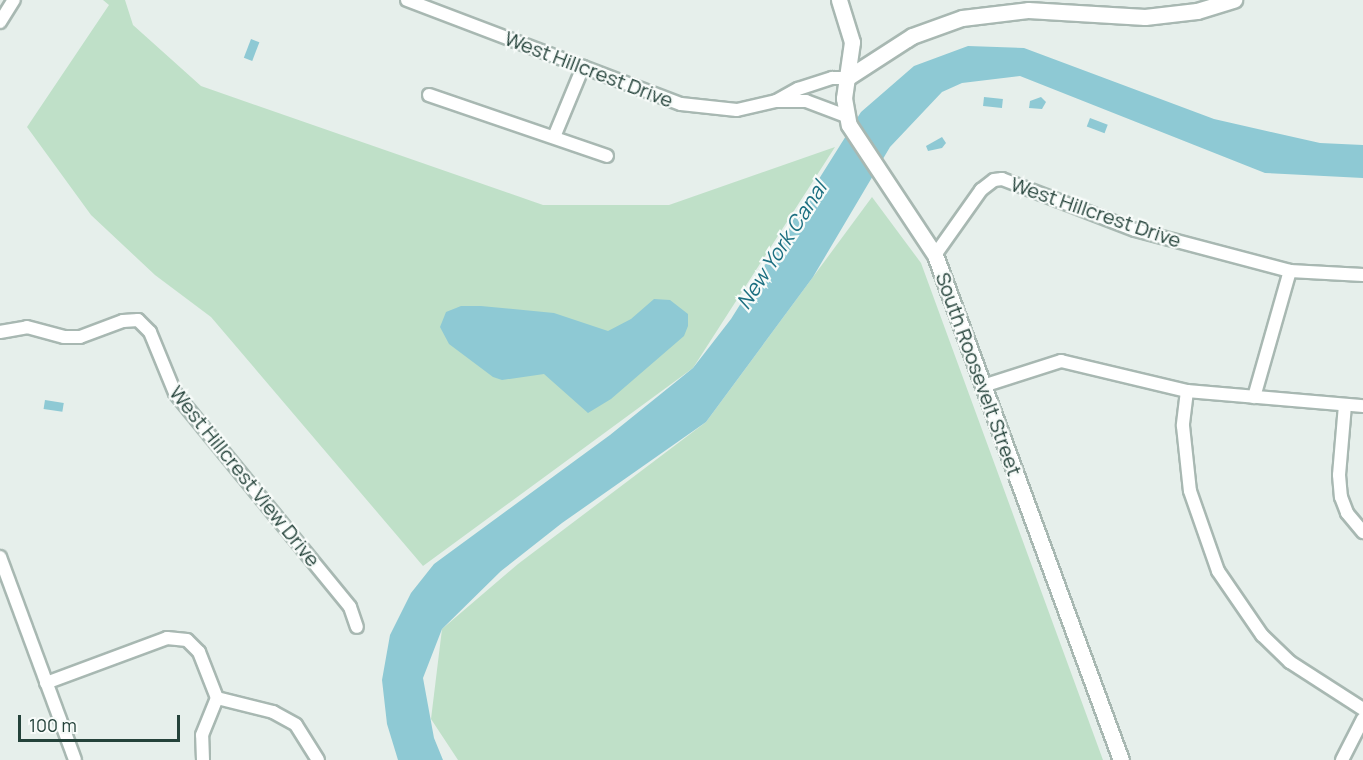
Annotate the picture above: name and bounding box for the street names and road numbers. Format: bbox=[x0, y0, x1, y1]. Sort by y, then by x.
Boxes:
street label: West Hillcrest Drive bbox=[501, 26, 677, 112]
street label: West Hillcrest Drive bbox=[1008, 172, 1184, 252]
street label: South Roosevelt Street bbox=[931, 269, 1027, 479]
street label: West Hillcrest View Drive bbox=[165, 381, 325, 571]

